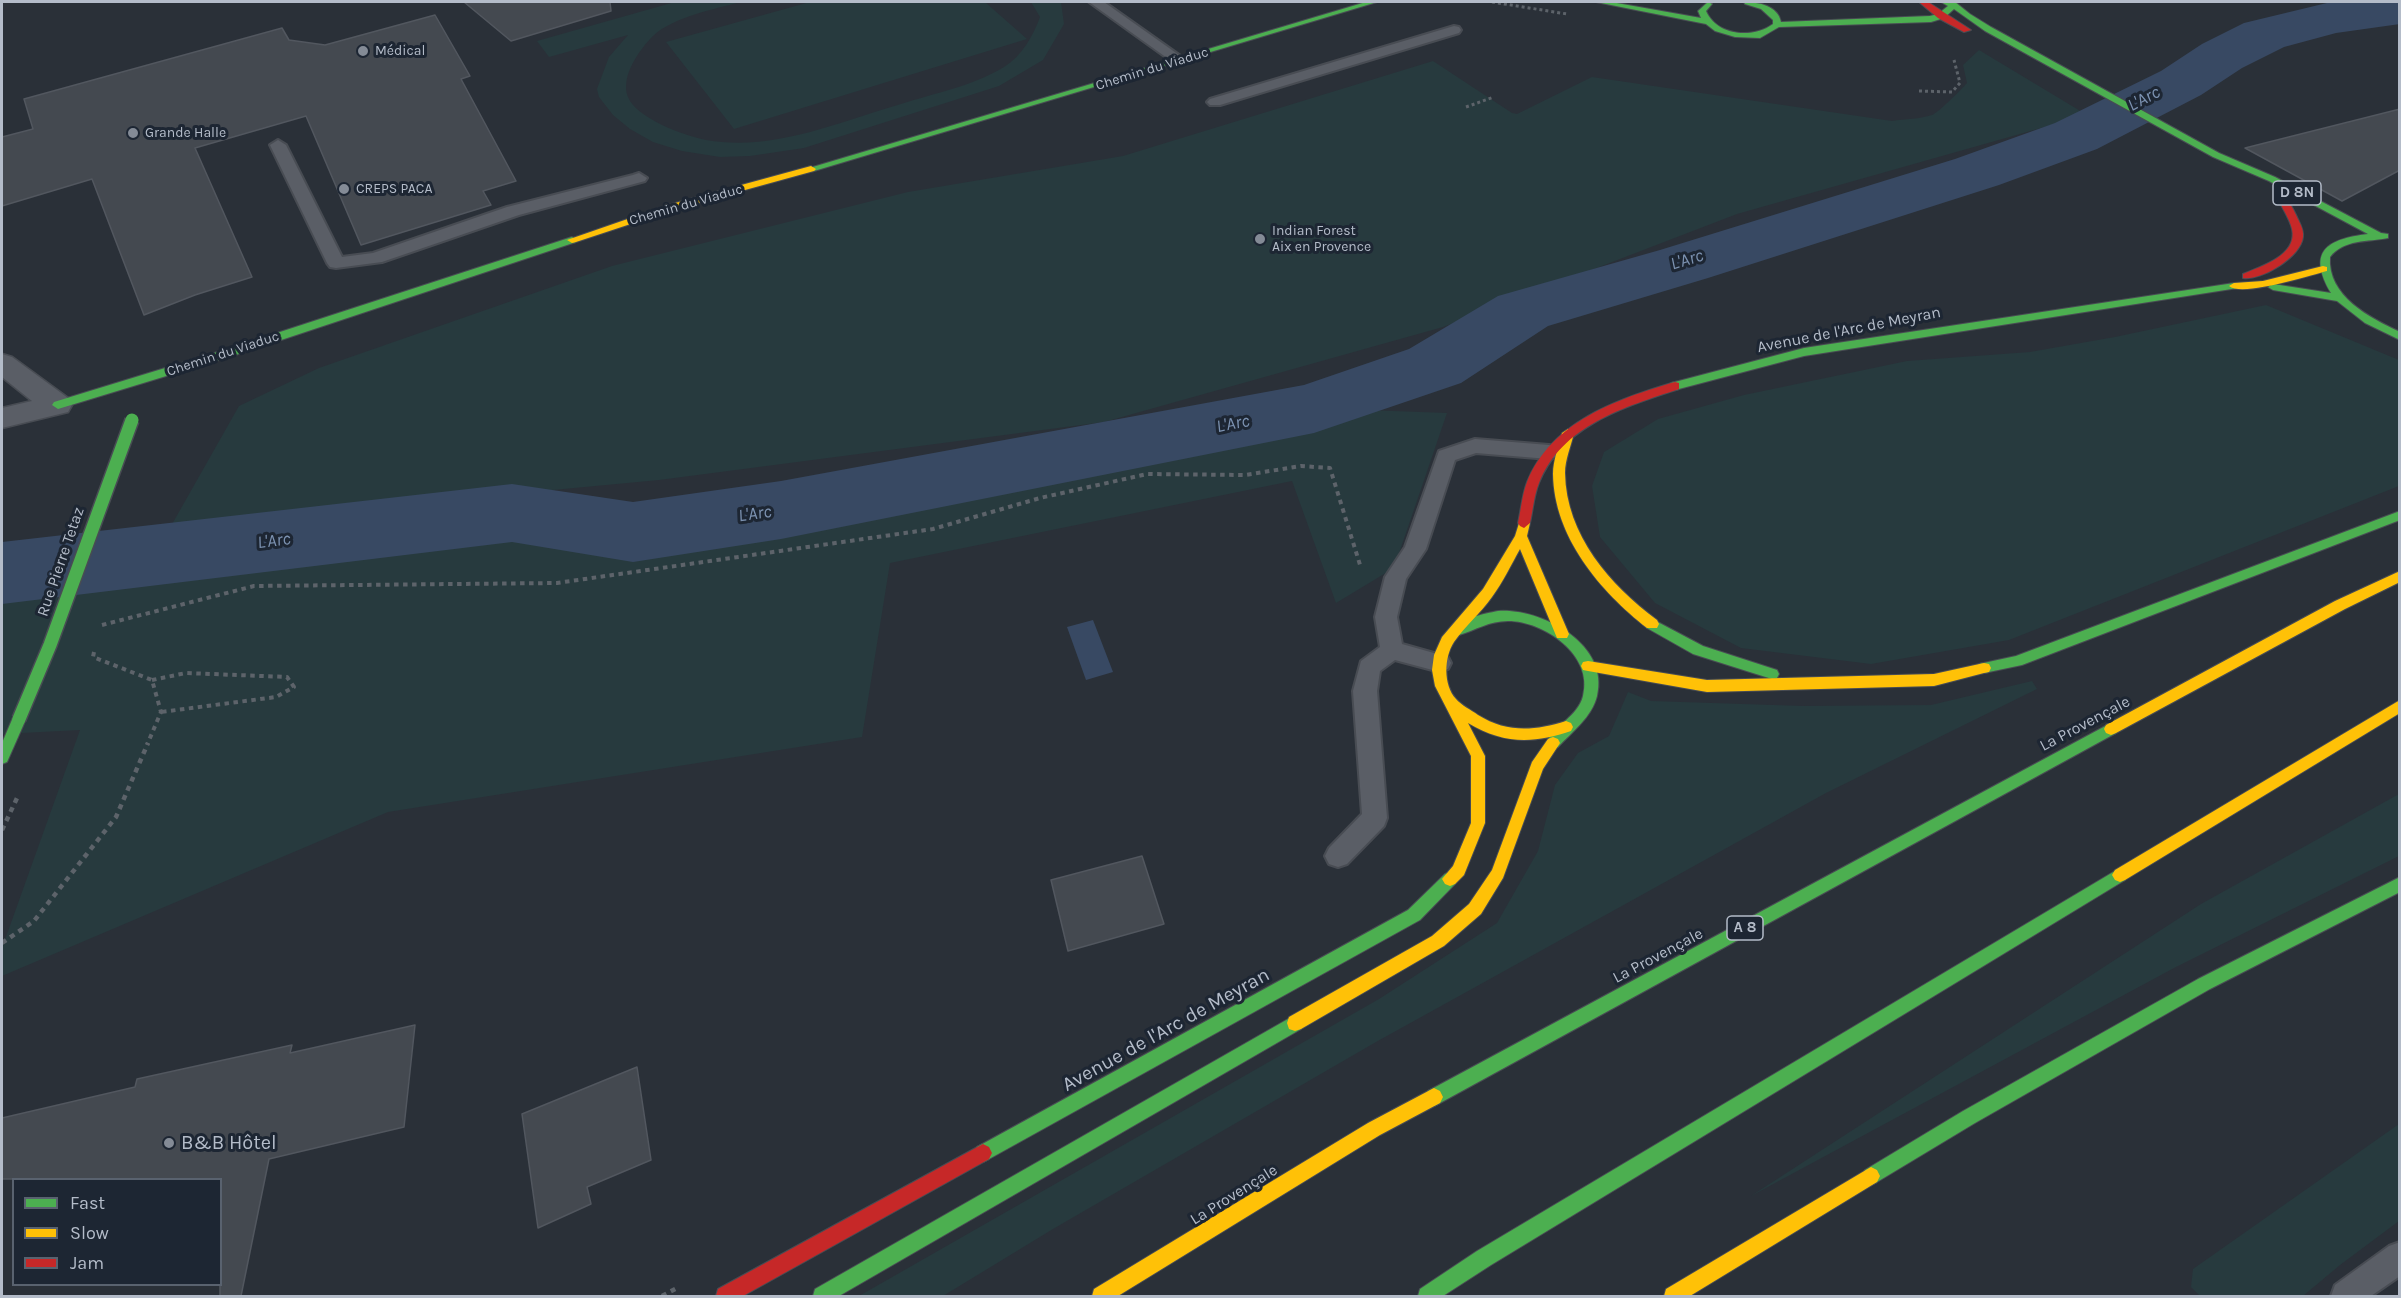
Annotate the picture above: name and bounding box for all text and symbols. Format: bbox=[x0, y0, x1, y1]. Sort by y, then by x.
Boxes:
place label: Médical bbox=[375, 43, 425, 59]
marker: Médical bbox=[356, 44, 370, 58]
street label: Chemin du Viaduc bbox=[1094, 44, 1210, 94]
water label: L'Arc bbox=[2124, 82, 2164, 116]
place label: Grande Halle bbox=[145, 125, 226, 141]
marker: Grande Halle bbox=[126, 126, 140, 140]
place label: CREPS PACA bbox=[356, 181, 432, 197]
street label: Chemin du Viaduc bbox=[627, 181, 745, 229]
road number: D 8N bbox=[2273, 181, 2321, 205]
marker: CREPS PACA bbox=[337, 182, 351, 196]
place label: Indian Forest Aix en Provence bbox=[1272, 223, 1371, 256]
marker: Indian Forest Aix en Provence bbox=[1253, 232, 1267, 246]
water label: L'Arc bbox=[1668, 245, 1706, 275]
street label: Avenue de l'Arc de Meyran bbox=[1756, 303, 1942, 357]
street label: Chemin du Viaduc bbox=[165, 328, 281, 380]
water label: L'Arc bbox=[1214, 410, 1252, 438]
water label: L'Arc bbox=[737, 501, 773, 527]
street label: Rue Pierre Tetaz bbox=[33, 505, 89, 619]
water label: L'Arc bbox=[256, 528, 292, 554]
street label: La Provençale bbox=[2037, 692, 2133, 756]
road number: A 8 bbox=[1727, 916, 1763, 940]
street label: La Provençale bbox=[1610, 924, 1706, 988]
street label: Avenue de l'Arc de Meyran bbox=[1058, 963, 1274, 1097]
place label: B&B Hôtel bbox=[181, 1131, 277, 1155]
marker: B&B Hôtel bbox=[162, 1136, 176, 1150]
street label: La Provençale bbox=[1187, 1161, 1281, 1229]
legend bbox=[12, 1178, 222, 1286]
text: Fast bbox=[70, 1192, 105, 1214]
text: Slow bbox=[70, 1222, 109, 1244]
text: Jam bbox=[70, 1252, 104, 1274]

